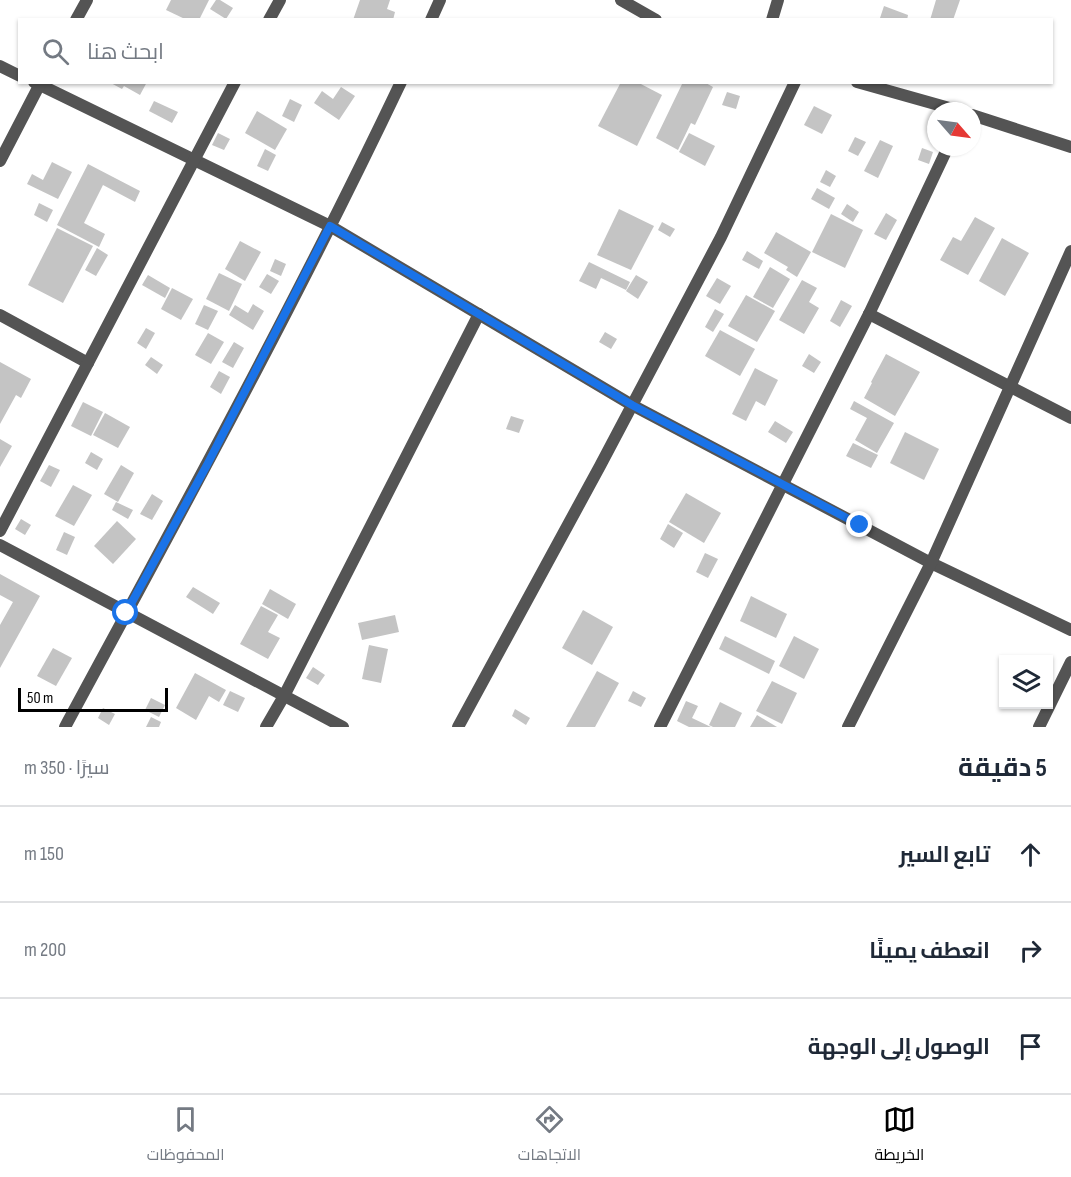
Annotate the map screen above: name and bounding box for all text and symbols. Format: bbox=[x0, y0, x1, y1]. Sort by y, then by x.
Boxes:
search box bbox=[18, 18, 1053, 84]
icon: search bbox=[39, 35, 72, 68]
text: ابحث هنا bbox=[87, 39, 164, 66]
north arrow bbox=[927, 102, 981, 156]
route end bbox=[846, 511, 872, 537]
route start bbox=[112, 599, 138, 625]
map controls bbox=[999, 655, 1053, 709]
button: layers bbox=[999, 655, 1053, 709]
scale bar bbox=[18, 685, 168, 712]
text: 50 m bbox=[27, 689, 53, 708]
text: 5 دقيقة bbox=[958, 753, 1047, 784]
text: سيرًا · 350 m bbox=[24, 756, 110, 780]
icon: ahead bbox=[1014, 838, 1047, 871]
text: 150 m bbox=[24, 842, 64, 866]
text: تابع السير bbox=[899, 842, 990, 869]
icon: right bbox=[1014, 934, 1047, 967]
text: 200 m bbox=[24, 938, 66, 962]
text: انعطف يمينًا bbox=[869, 938, 990, 965]
icon: arrive bbox=[1014, 1030, 1047, 1063]
text: الوصول إلى الوجهة bbox=[808, 1034, 990, 1061]
tab: المحفوظات bbox=[147, 1103, 225, 1169]
tab: الاتجاهات bbox=[518, 1103, 581, 1169]
tab: الخريطة bbox=[874, 1103, 924, 1169]

